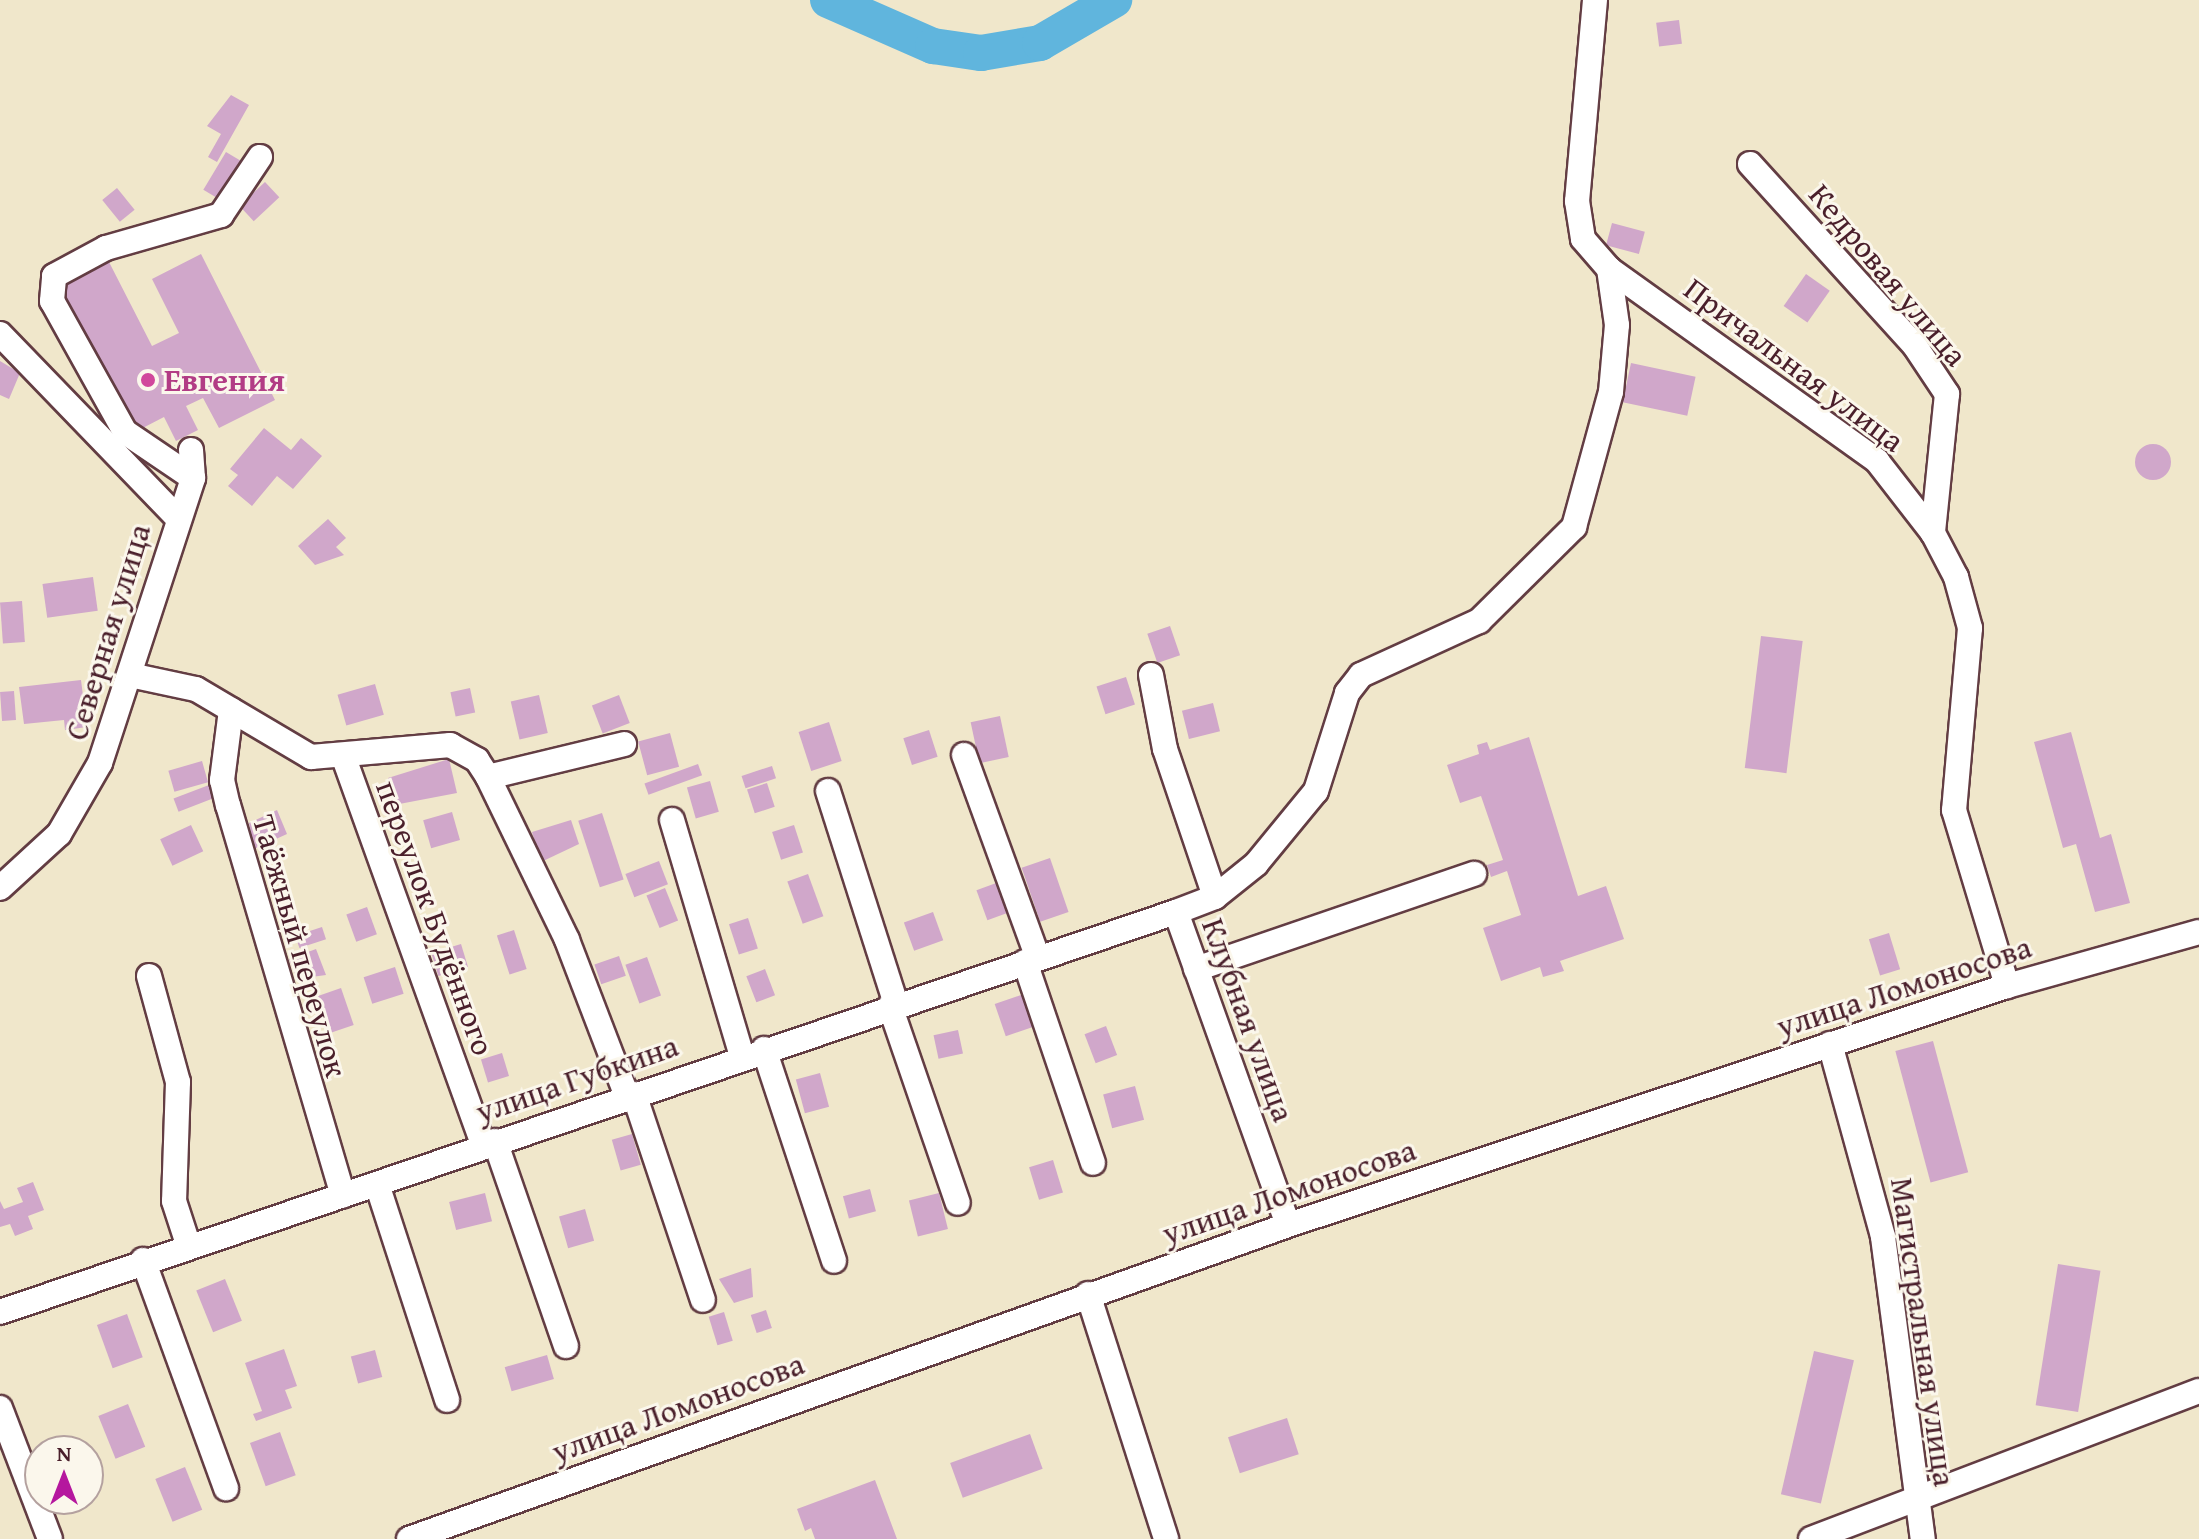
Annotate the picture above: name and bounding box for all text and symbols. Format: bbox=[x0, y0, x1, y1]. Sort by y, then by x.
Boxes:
street label: Кедровая улица bbox=[1801, 176, 1975, 374]
street label: Причальная улица bbox=[1676, 270, 1912, 460]
place label: Евгения bbox=[164, 361, 285, 399]
marker: Евгения bbox=[139, 371, 157, 389]
street label: Северная улица bbox=[57, 519, 159, 745]
street label: переулок Будённого bbox=[367, 775, 503, 1061]
street label: Таёжный переулок bbox=[244, 810, 356, 1082]
street label: Клубная улица bbox=[1193, 913, 1303, 1127]
street label: улица Ломоносова bbox=[1772, 928, 2036, 1046]
street label: улица Губкина bbox=[471, 1026, 683, 1132]
street label: улица Ломоносова bbox=[1157, 1131, 1421, 1253]
street label: Магистральная улица bbox=[1882, 1175, 1964, 1489]
street label: улица Ломоносова bbox=[547, 1345, 809, 1471]
north arrow bbox=[24, 1435, 104, 1515]
text: N bbox=[57, 1437, 71, 1469]

